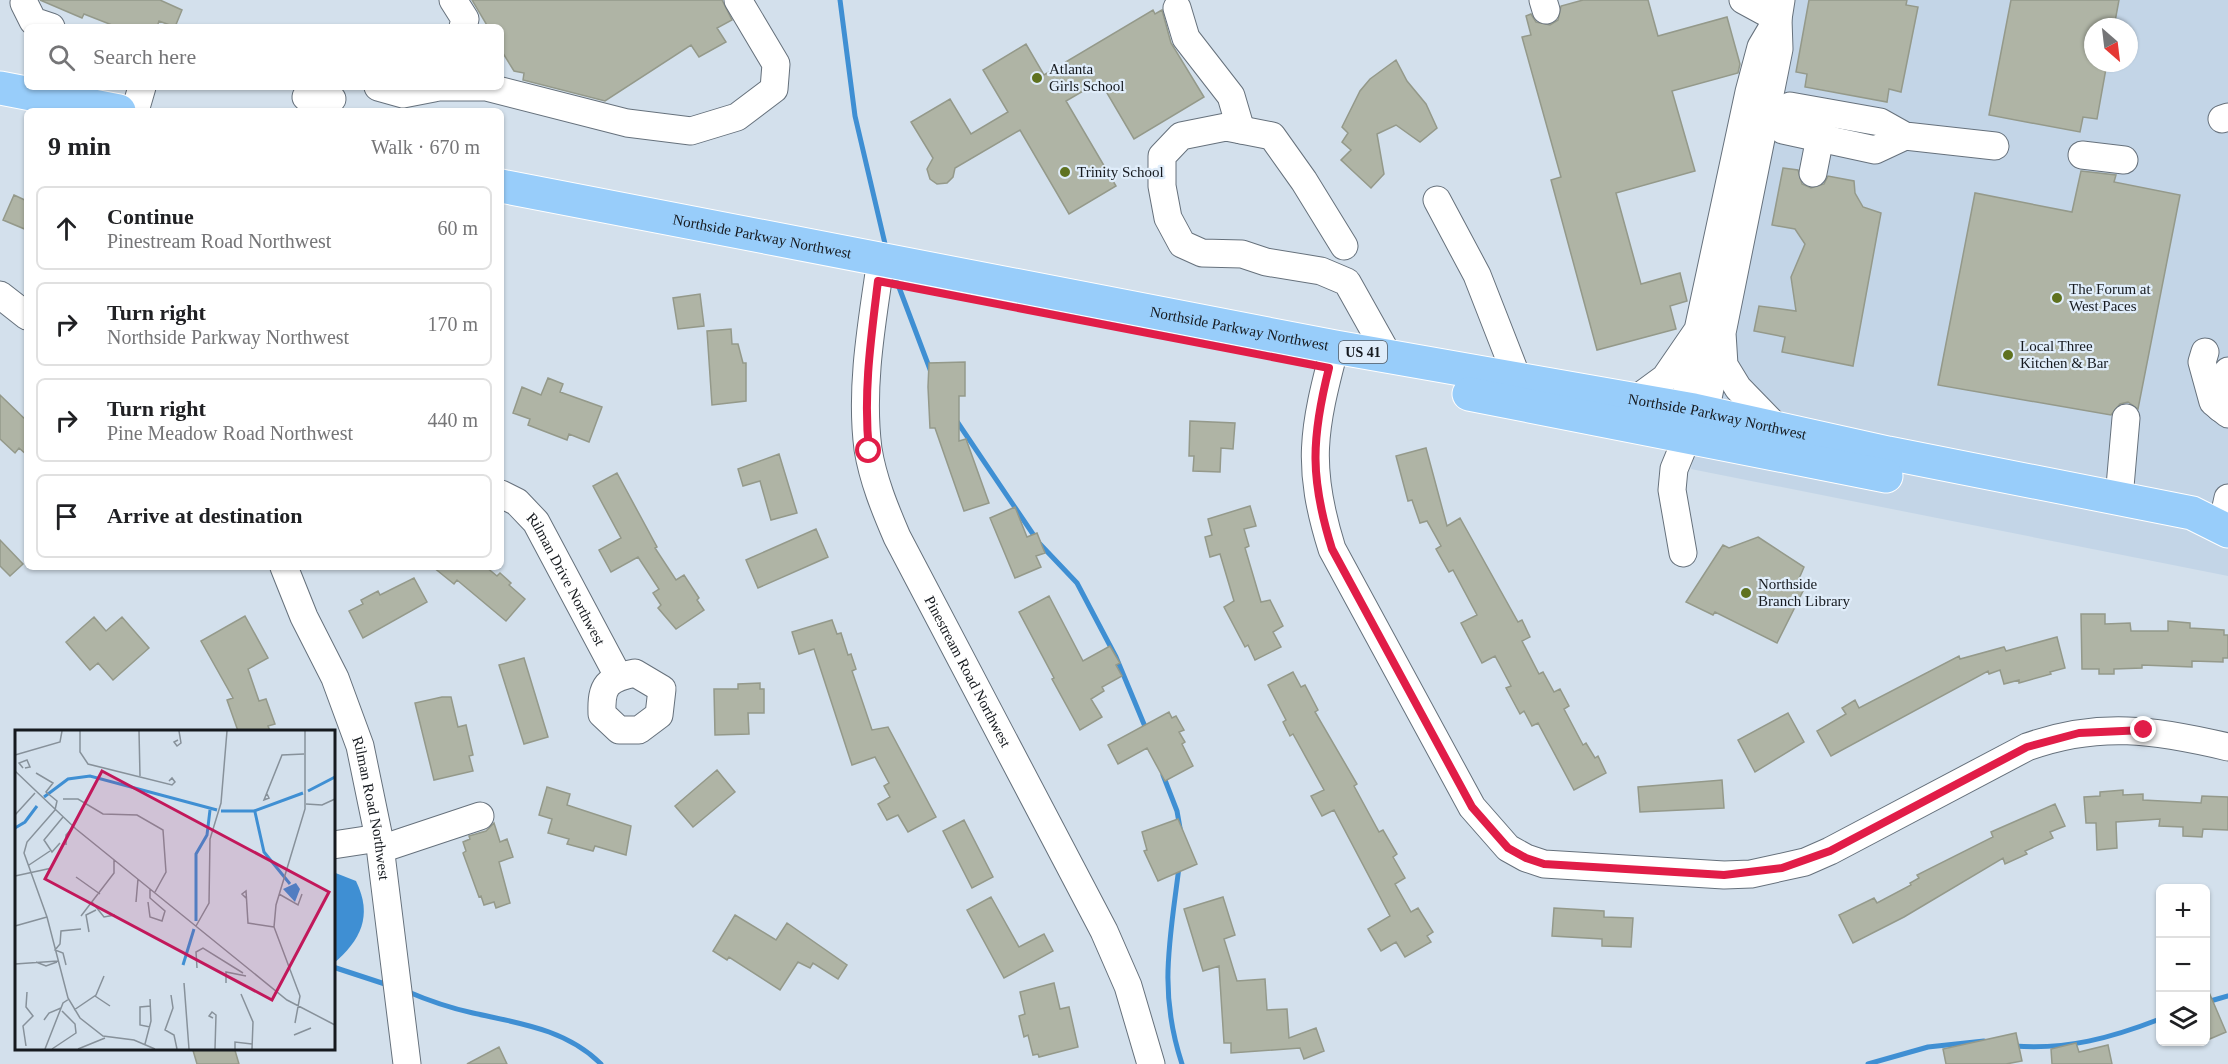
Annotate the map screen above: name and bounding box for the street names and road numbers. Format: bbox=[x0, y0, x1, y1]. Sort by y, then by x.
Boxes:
street label: Northside Parkway Northwest bbox=[671, 211, 854, 262]
street label: Northside Parkway Northwest bbox=[1149, 303, 1331, 354]
road number: US 41 bbox=[1339, 341, 1387, 363]
street label: Northside Parkway Northwest bbox=[1627, 391, 1809, 443]
street label: Rilman Drive Northwest bbox=[524, 509, 609, 649]
street label: Pinestream Road Northwest bbox=[921, 593, 1014, 751]
street label: Rilman Road Northwest bbox=[349, 734, 392, 882]

